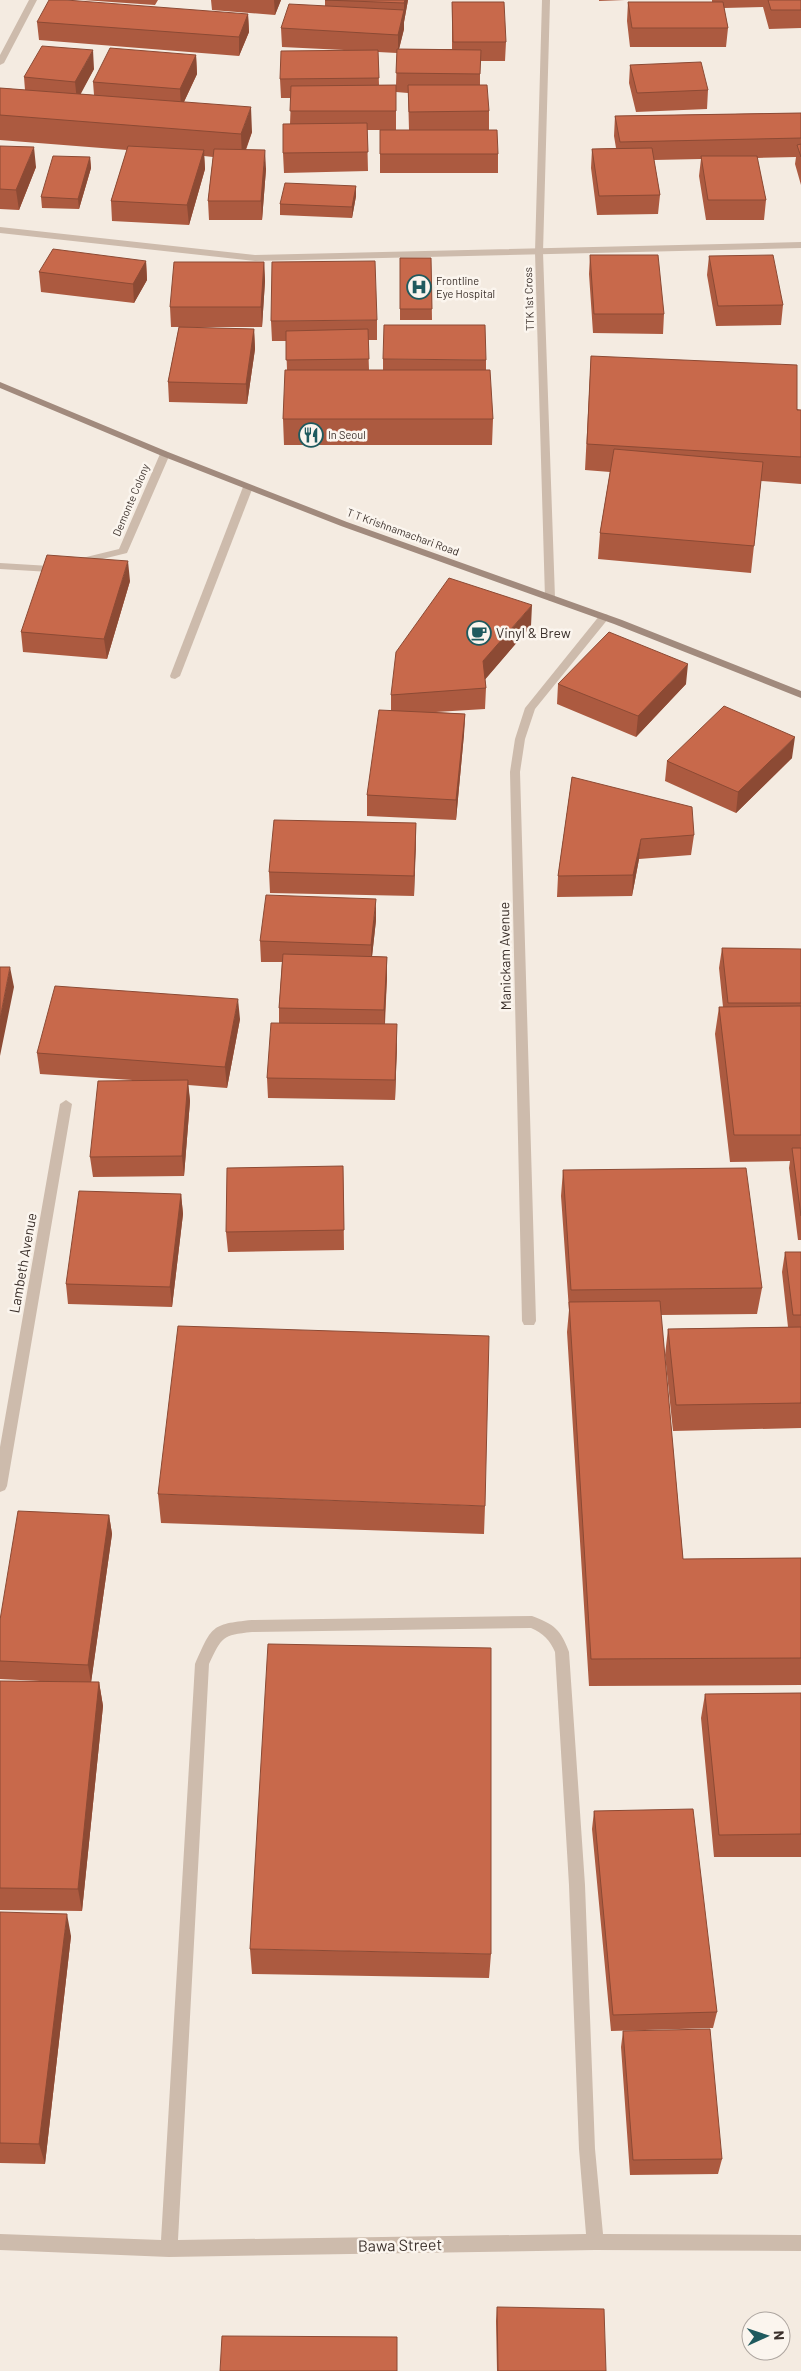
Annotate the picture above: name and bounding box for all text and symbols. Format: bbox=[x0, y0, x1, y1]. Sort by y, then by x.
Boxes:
street label: TTK 1st Cross bbox=[521, 267, 536, 331]
hospital icon: Frontline Eye Hospital bbox=[406, 274, 432, 300]
place label: Frontline Eye Hospital bbox=[436, 274, 495, 300]
restaurant icon: In Seoul bbox=[298, 422, 324, 448]
place label: In Seoul bbox=[328, 428, 366, 441]
street label: Demonte Colony bbox=[109, 462, 152, 538]
street label: T T Krishnamachari Road bbox=[345, 505, 461, 558]
cafe icon: Vinyl & Brew bbox=[466, 620, 492, 646]
place label: Vinyl & Brew bbox=[496, 624, 571, 641]
street label: Manickam Avenue bbox=[495, 902, 514, 1010]
street label: Lambeth Avenue bbox=[5, 1211, 40, 1314]
street label: Bawa Street bbox=[358, 2234, 442, 2255]
north arrow bbox=[741, 2311, 791, 2361]
text: N bbox=[771, 2330, 788, 2340]

